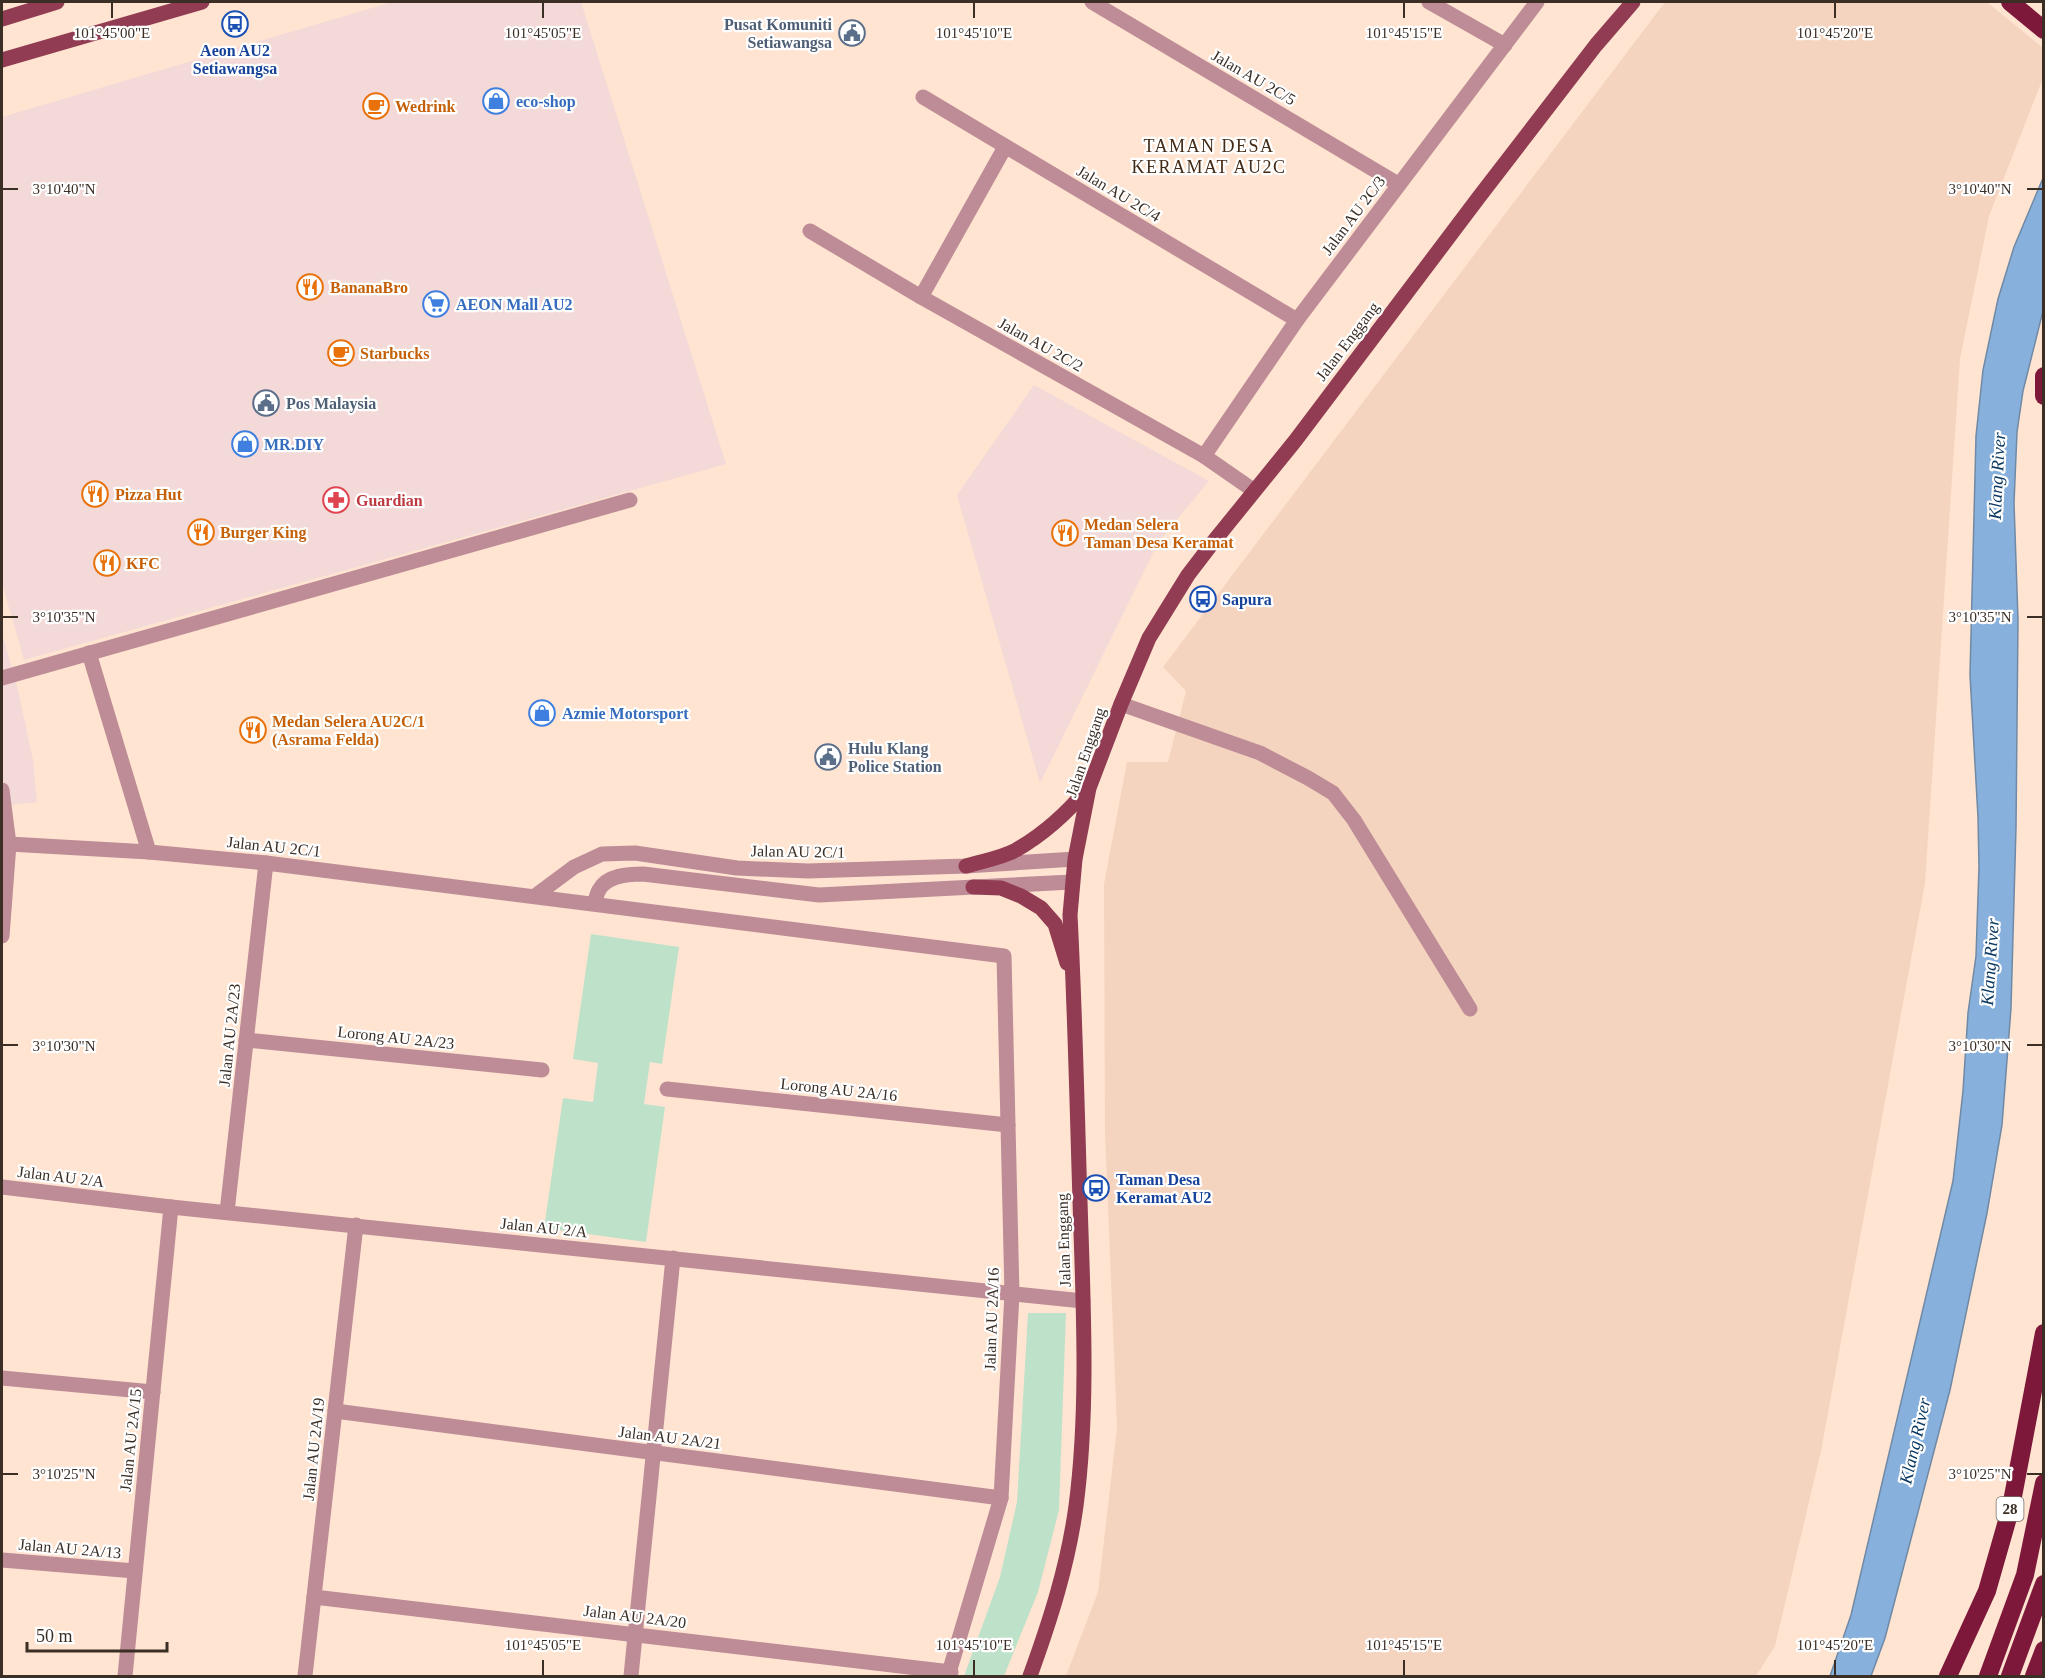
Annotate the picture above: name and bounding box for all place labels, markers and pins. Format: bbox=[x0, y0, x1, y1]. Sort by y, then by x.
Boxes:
bus stop icon: Aeon AU2 Setiawangsa bbox=[220, 9, 250, 39]
place label: Pusat Komuniti Setiawangsa bbox=[724, 16, 833, 52]
public building icon: Pusat Komuniti Setiawangsa bbox=[837, 18, 867, 48]
place label: Aeon AU2 Setiawangsa bbox=[193, 42, 277, 78]
shop icon: eco-shop bbox=[481, 86, 511, 116]
cafe icon: Wedrink bbox=[361, 91, 391, 121]
place label: eco-shop bbox=[516, 93, 576, 111]
place label: Wedrink bbox=[395, 98, 456, 115]
restaurant icon: BananaBro bbox=[295, 272, 325, 302]
place label: BananaBro bbox=[330, 279, 408, 296]
supermarket icon: AEON Mall AU2 bbox=[421, 289, 451, 319]
place label: AEON Mall AU2 bbox=[456, 296, 572, 313]
cafe icon: Starbucks bbox=[326, 338, 356, 368]
place label: Starbucks bbox=[360, 345, 429, 362]
public building icon: Pos Malaysia bbox=[251, 388, 281, 418]
place label: Pos Malaysia bbox=[286, 395, 376, 413]
shop icon: MR.DIY bbox=[230, 429, 260, 459]
place label: MR.DIY bbox=[264, 436, 324, 453]
restaurant icon: Pizza Hut bbox=[80, 479, 110, 509]
pharmacy icon: Guardian bbox=[321, 485, 351, 515]
place label: Pizza Hut bbox=[115, 486, 183, 503]
place label: Guardian bbox=[356, 492, 423, 509]
place label: Medan Selera Taman Desa Keramat bbox=[1084, 516, 1234, 551]
restaurant icon: Burger King bbox=[186, 517, 216, 547]
restaurant icon: Medan Selera Taman Desa Keramat bbox=[1050, 518, 1080, 548]
place label: Burger King bbox=[220, 524, 306, 542]
restaurant icon: KFC bbox=[92, 548, 122, 578]
place label: KFC bbox=[126, 555, 160, 572]
bus stop icon: Sapura bbox=[1188, 584, 1218, 614]
place label: Sapura bbox=[1222, 591, 1272, 609]
shop icon: Azmie Motorsport bbox=[527, 698, 557, 728]
place label: Azmie Motorsport bbox=[562, 705, 689, 723]
place label: Medan Selera AU2C/1 (Asrama Felda) bbox=[272, 713, 425, 749]
restaurant icon: Medan Selera AU2C/1 (Asrama Felda) bbox=[238, 715, 268, 745]
place label: Hulu Klang Police Station bbox=[848, 740, 942, 775]
public building icon: Hulu Klang Police Station bbox=[813, 742, 843, 772]
place label: Taman Desa Keramat AU2 bbox=[1116, 1171, 1212, 1206]
bus stop icon: Taman Desa Keramat AU2 bbox=[1081, 1173, 1111, 1203]

